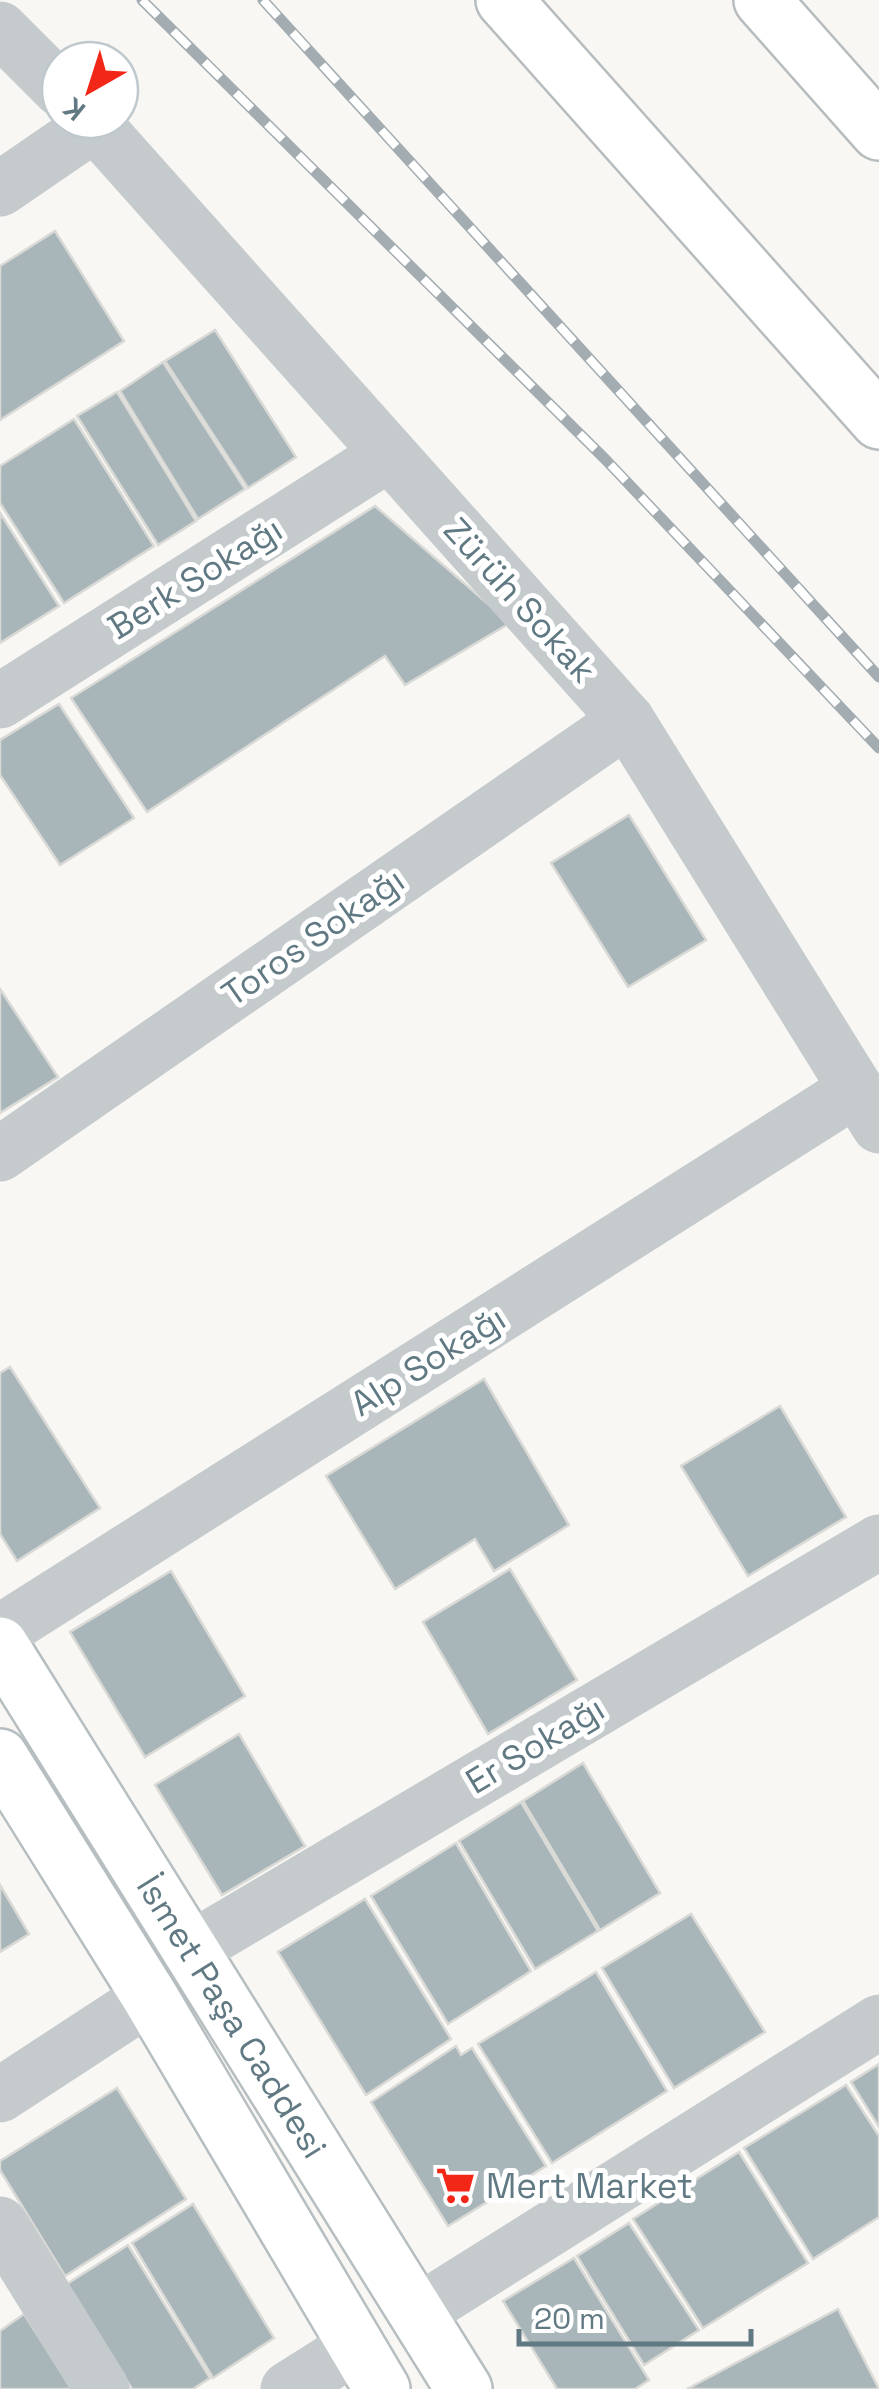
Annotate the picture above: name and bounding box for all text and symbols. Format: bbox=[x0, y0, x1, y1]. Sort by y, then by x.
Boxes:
north arrow bbox=[40, 40, 140, 140]
text: K bbox=[56, 90, 92, 129]
street label: Berk Sokağı bbox=[100, 507, 290, 649]
street label: Zürüh Sokak bbox=[434, 508, 606, 692]
street label: Toros Sokağı bbox=[213, 858, 413, 1016]
street label: Alp Sokağı bbox=[342, 1296, 514, 1426]
street label: Er Sokağı bbox=[458, 1686, 612, 1804]
street label: İsmet Paşa Caddesi bbox=[127, 1867, 337, 2166]
place label: Mert Market bbox=[486, 2164, 693, 2208]
supermarket icon: Mert Market bbox=[435, 2165, 477, 2207]
scale bar bbox=[519, 2284, 752, 2346]
text: 20 m bbox=[534, 2299, 605, 2338]

